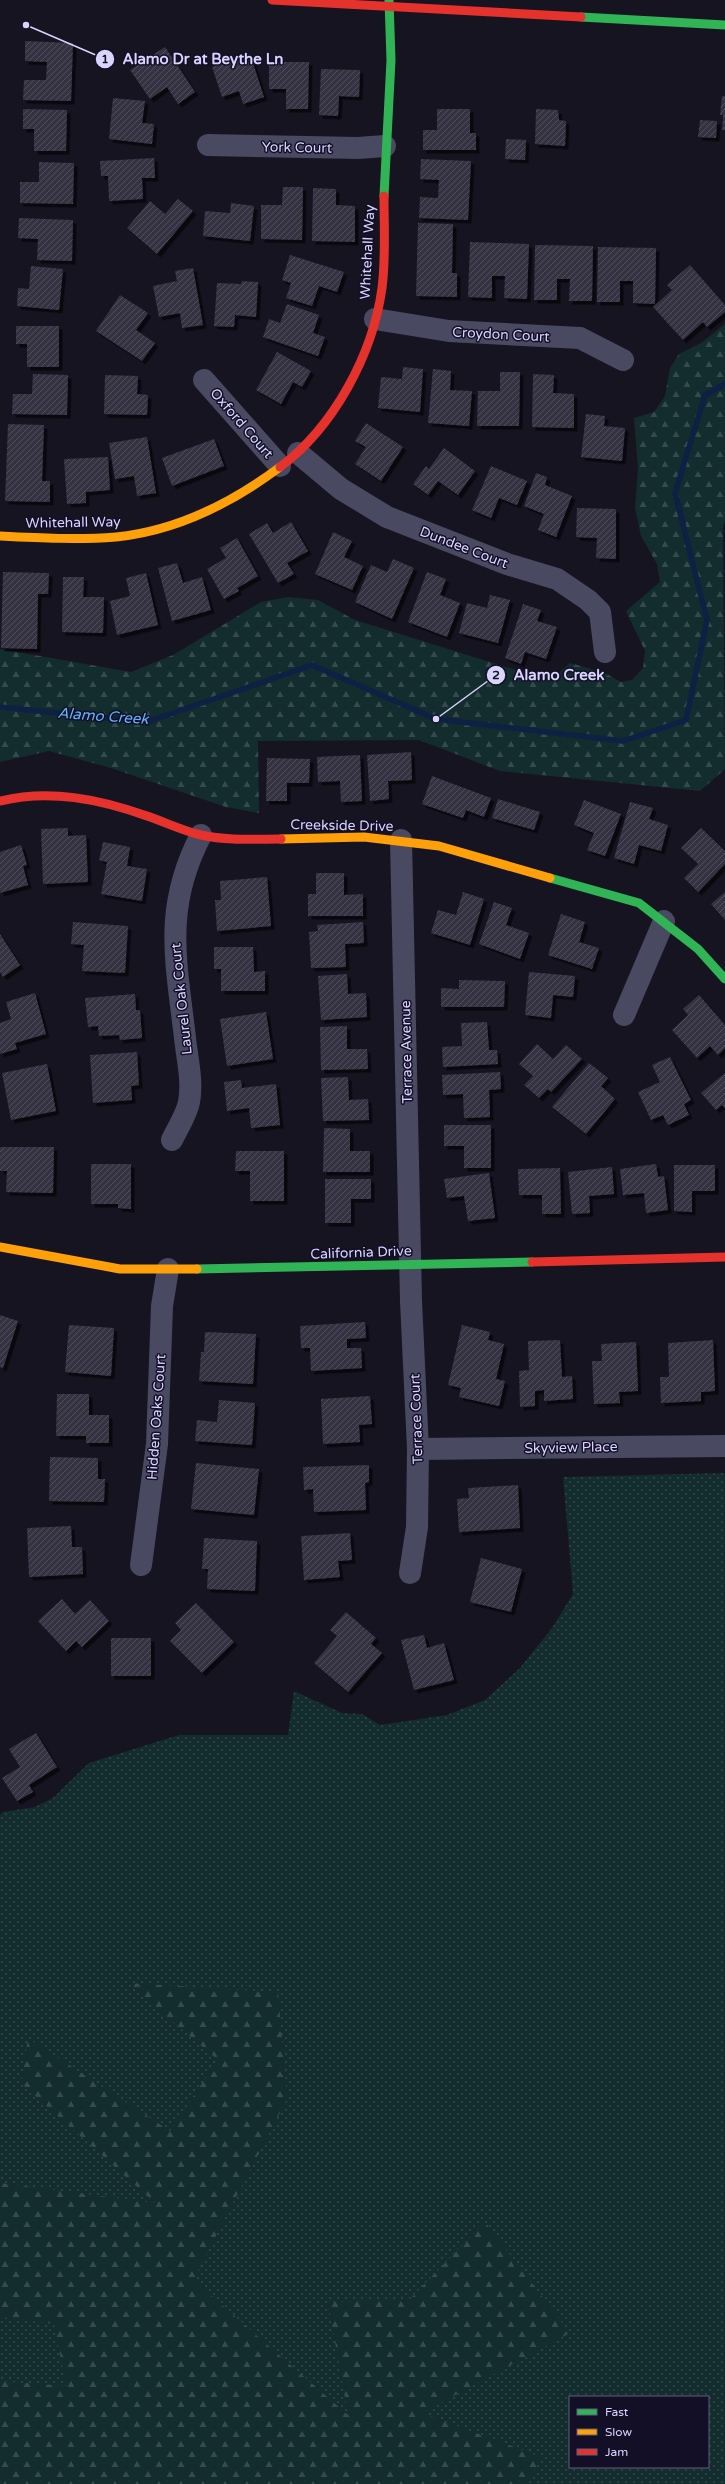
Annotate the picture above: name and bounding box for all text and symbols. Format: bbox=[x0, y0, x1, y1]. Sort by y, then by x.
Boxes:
callout: Alamo Dr at Beythe Ln bbox=[95, 46, 292, 73]
text: Alamo Dr at Beythe Ln bbox=[123, 50, 283, 69]
text: 1 bbox=[101, 52, 109, 66]
street label: York Court bbox=[262, 138, 333, 157]
street label: Whitehall Way bbox=[357, 204, 379, 300]
street label: Croydon Court bbox=[452, 323, 551, 346]
street label: Oxford Court bbox=[207, 385, 277, 462]
street label: Whitehall Way bbox=[25, 513, 121, 532]
street label: Dundee Court bbox=[417, 523, 511, 572]
callout: Alamo Creek bbox=[486, 661, 613, 688]
text: Alamo Creek bbox=[513, 666, 605, 684]
text: 2 bbox=[492, 668, 500, 682]
water label: Alamo Creek bbox=[57, 704, 151, 728]
street label: Creekside Drive bbox=[290, 816, 394, 835]
street label: Laurel Oak Court bbox=[167, 942, 196, 1056]
street label: Terrace Avenue bbox=[397, 1000, 416, 1104]
street label: California Drive bbox=[310, 1242, 412, 1263]
street label: Hidden Oaks Court bbox=[144, 1353, 169, 1480]
street label: Terrace Court bbox=[406, 1373, 427, 1464]
street label: Skyview Place bbox=[524, 1438, 618, 1457]
legend bbox=[569, 2396, 709, 2468]
text: Fast bbox=[605, 2405, 629, 2419]
text: Slow bbox=[605, 2425, 632, 2439]
text: Jam bbox=[605, 2445, 628, 2459]

